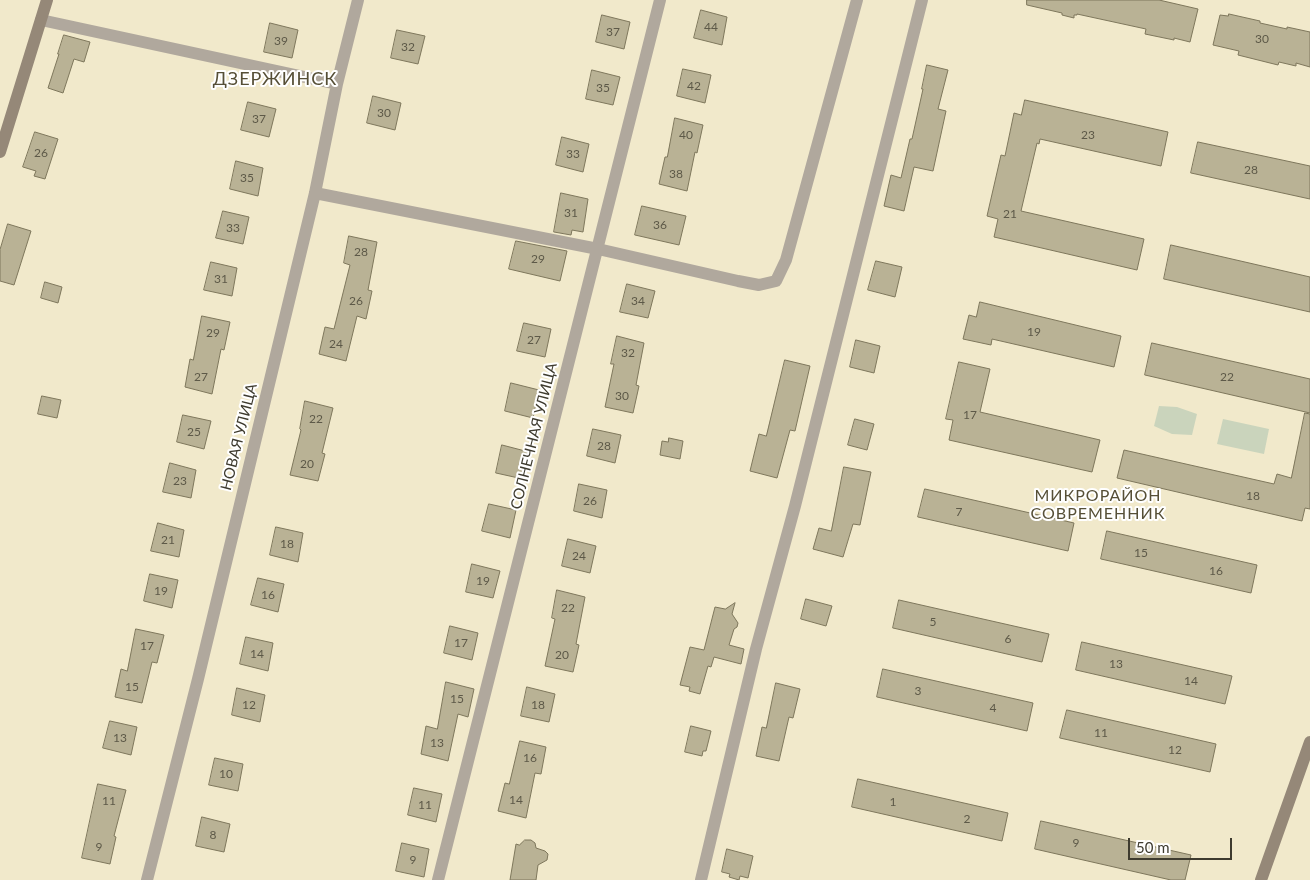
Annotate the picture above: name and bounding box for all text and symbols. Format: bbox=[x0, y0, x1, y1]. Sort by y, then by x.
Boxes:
house number: 44 bbox=[704, 20, 718, 34]
house number: 37 bbox=[606, 25, 620, 39]
house number: 30 bbox=[1255, 32, 1269, 46]
house number: 39 bbox=[274, 34, 288, 48]
house number: 32 bbox=[401, 40, 415, 54]
district label: ДЗЕРЖИНСК bbox=[212, 68, 338, 90]
house number: 42 bbox=[687, 79, 701, 93]
house number: 35 bbox=[596, 81, 610, 95]
house number: 30 bbox=[377, 106, 391, 120]
house number: 37 bbox=[252, 112, 266, 126]
house number: 40 bbox=[679, 128, 693, 142]
house number: 23 bbox=[1081, 128, 1095, 142]
house number: 26 bbox=[34, 146, 48, 160]
house number: 33 bbox=[566, 147, 580, 161]
house number: 28 bbox=[1244, 163, 1258, 177]
house number: 38 bbox=[669, 167, 683, 181]
house number: 35 bbox=[240, 171, 254, 185]
house number: 31 bbox=[564, 206, 578, 220]
house number: 21 bbox=[1003, 207, 1017, 221]
house number: 36 bbox=[653, 218, 667, 232]
house number: 33 bbox=[226, 221, 240, 235]
house number: 28 bbox=[354, 245, 368, 259]
house number: 29 bbox=[531, 252, 545, 266]
house number: 31 bbox=[214, 272, 228, 286]
house number: 26 bbox=[349, 294, 363, 308]
house number: 34 bbox=[631, 294, 645, 308]
house number: 19 bbox=[1027, 325, 1041, 339]
house number: 29 bbox=[206, 326, 220, 340]
house number: 27 bbox=[527, 333, 541, 347]
house number: 24 bbox=[329, 337, 343, 351]
house number: 32 bbox=[621, 346, 635, 360]
street label: СОЛНЕЧНАЯ УЛИЦА bbox=[507, 361, 561, 511]
house number: 27 bbox=[194, 370, 208, 384]
house number: 22 bbox=[1220, 370, 1234, 384]
street label: НОВАЯ УЛИЦА bbox=[217, 382, 261, 492]
house number: 30 bbox=[615, 389, 629, 403]
house number: 17 bbox=[963, 408, 977, 422]
house number: 22 bbox=[309, 412, 323, 426]
house number: 25 bbox=[187, 425, 201, 439]
house number: 28 bbox=[597, 439, 611, 453]
house number: 20 bbox=[300, 457, 314, 471]
house number: 23 bbox=[173, 474, 187, 488]
district label: МИКРОРАЙОН СОВРЕМЕННИК bbox=[1029, 486, 1167, 524]
house number: 18 bbox=[1246, 489, 1260, 503]
house number: 26 bbox=[583, 494, 597, 508]
house number: 7 bbox=[956, 505, 962, 519]
house number: 21 bbox=[161, 533, 175, 547]
house number: 18 bbox=[280, 537, 294, 551]
house number: 15 bbox=[1134, 546, 1148, 560]
house number: 24 bbox=[572, 549, 586, 563]
house number: 16 bbox=[1209, 564, 1223, 578]
house number: 19 bbox=[476, 574, 490, 588]
house number: 19 bbox=[154, 584, 168, 598]
house number: 16 bbox=[261, 588, 275, 602]
house number: 22 bbox=[561, 601, 575, 615]
house number: 5 bbox=[930, 615, 936, 629]
house number: 6 bbox=[1005, 632, 1011, 646]
house number: 17 bbox=[454, 636, 468, 650]
house number: 17 bbox=[140, 639, 154, 653]
house number: 14 bbox=[250, 647, 264, 661]
house number: 20 bbox=[555, 648, 569, 662]
house number: 13 bbox=[1109, 657, 1123, 671]
house number: 14 bbox=[1184, 674, 1198, 688]
house number: 15 bbox=[125, 680, 139, 694]
house number: 3 bbox=[915, 684, 921, 698]
house number: 15 bbox=[450, 692, 464, 706]
house number: 12 bbox=[242, 698, 256, 712]
house number: 18 bbox=[531, 698, 545, 712]
house number: 4 bbox=[990, 701, 996, 715]
house number: 11 bbox=[1094, 726, 1108, 740]
house number: 13 bbox=[113, 731, 127, 745]
house number: 13 bbox=[430, 736, 444, 750]
house number: 12 bbox=[1168, 743, 1182, 757]
house number: 16 bbox=[523, 751, 537, 765]
house number: 10 bbox=[219, 767, 233, 781]
house number: 14 bbox=[509, 793, 523, 807]
house number: 11 bbox=[102, 794, 116, 808]
house number: 1 bbox=[890, 795, 896, 809]
house number: 11 bbox=[418, 798, 432, 812]
house number: 2 bbox=[964, 812, 970, 826]
house number: 8 bbox=[210, 828, 216, 842]
scale bar bbox=[1130, 828, 1234, 860]
house number: 9 bbox=[1073, 836, 1079, 850]
text: 50 m bbox=[1136, 838, 1170, 856]
house number: 9 bbox=[96, 840, 102, 854]
house number: 9 bbox=[410, 853, 416, 867]

